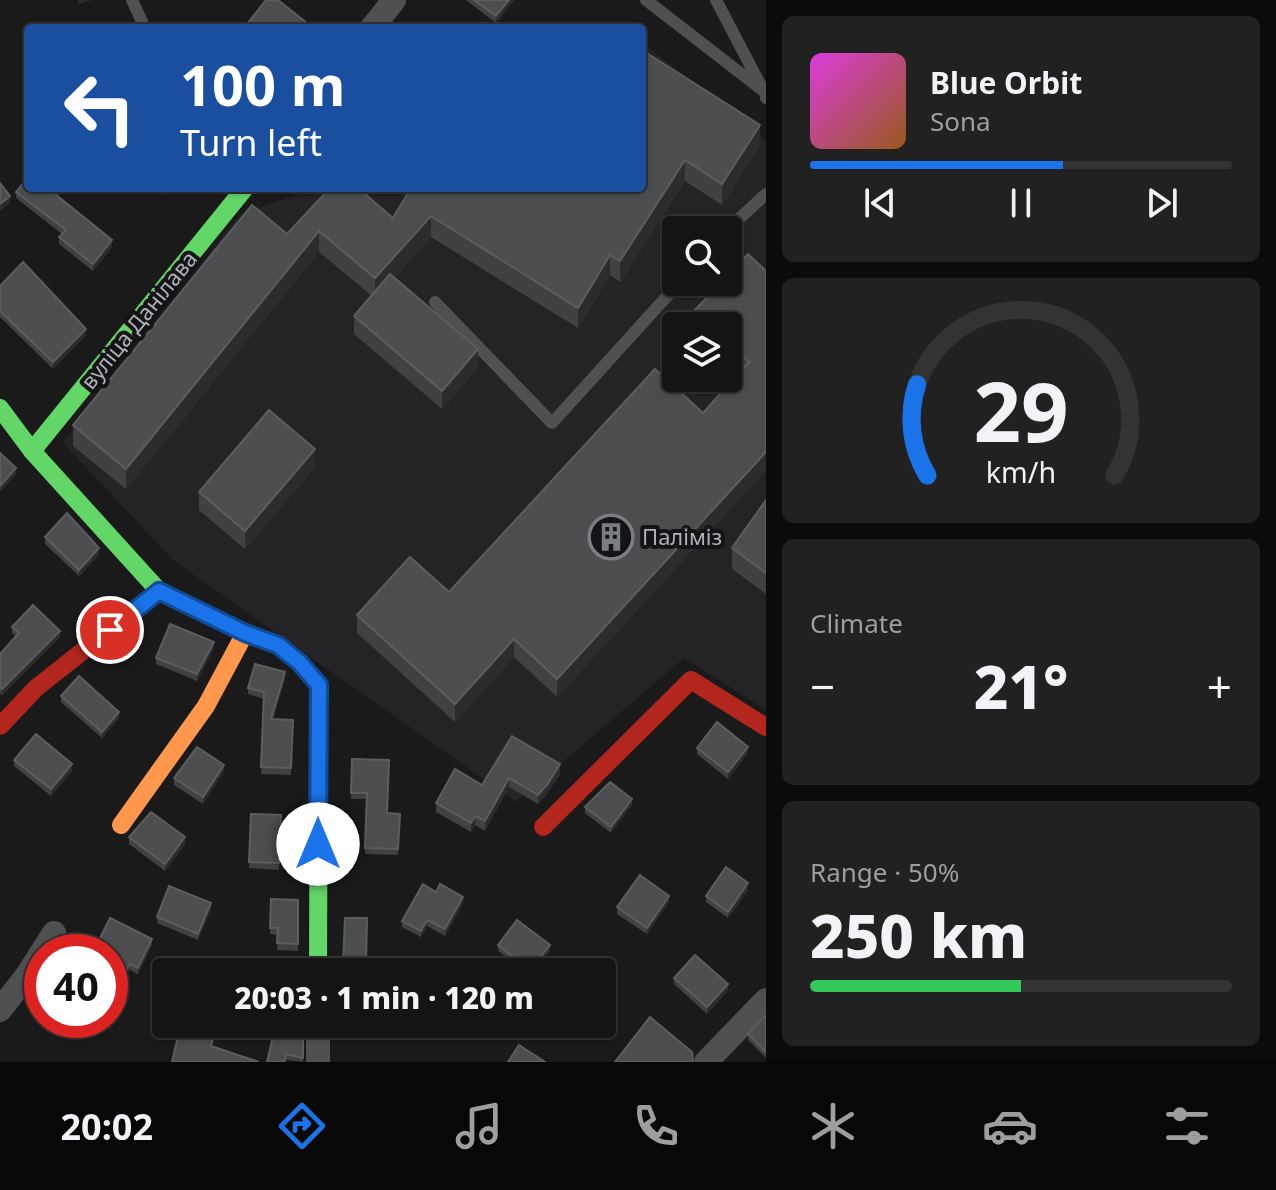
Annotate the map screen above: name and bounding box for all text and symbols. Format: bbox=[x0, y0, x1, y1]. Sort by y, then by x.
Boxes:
text: 100 m bbox=[180, 46, 345, 122]
icon: left bbox=[48, 56, 152, 160]
text: Blue Orbit bbox=[930, 62, 1082, 103]
text: Sona bbox=[930, 103, 991, 139]
text: Turn left bbox=[180, 118, 322, 167]
icon: previous bbox=[858, 181, 902, 225]
icon: pause bbox=[999, 181, 1043, 225]
icon: next bbox=[1140, 181, 1184, 225]
map controls bbox=[662, 216, 742, 392]
button: search bbox=[662, 216, 742, 296]
street label: вуліца Данілава bbox=[73, 244, 203, 395]
button: layers bbox=[662, 312, 742, 392]
text: 29 bbox=[973, 353, 1069, 466]
text: km/h bbox=[986, 452, 1056, 491]
building icon: Паліміз bbox=[587, 513, 635, 561]
place label: Паліміз bbox=[642, 521, 722, 551]
pin bbox=[76, 596, 144, 664]
text: Climate bbox=[810, 605, 903, 641]
icon: arrive bbox=[88, 608, 132, 652]
text: 21° bbox=[974, 645, 1068, 727]
text: − bbox=[810, 656, 835, 716]
text: + bbox=[1207, 656, 1232, 716]
position arrow bbox=[276, 802, 360, 886]
text: Range · 50% bbox=[810, 854, 959, 890]
text: 250 km bbox=[810, 894, 1027, 976]
speed limit sign: 40 bbox=[24, 934, 128, 1038]
text: 20:03 · 1 min · 120 m bbox=[234, 977, 534, 1018]
icon: directions bbox=[274, 1098, 330, 1154]
icon: music bbox=[451, 1098, 507, 1154]
icon: phone bbox=[628, 1098, 684, 1154]
icon: climate bbox=[805, 1098, 861, 1154]
icon: car bbox=[982, 1098, 1038, 1154]
icon: filters bbox=[1159, 1098, 1215, 1154]
text: 20:02 bbox=[61, 1102, 153, 1151]

